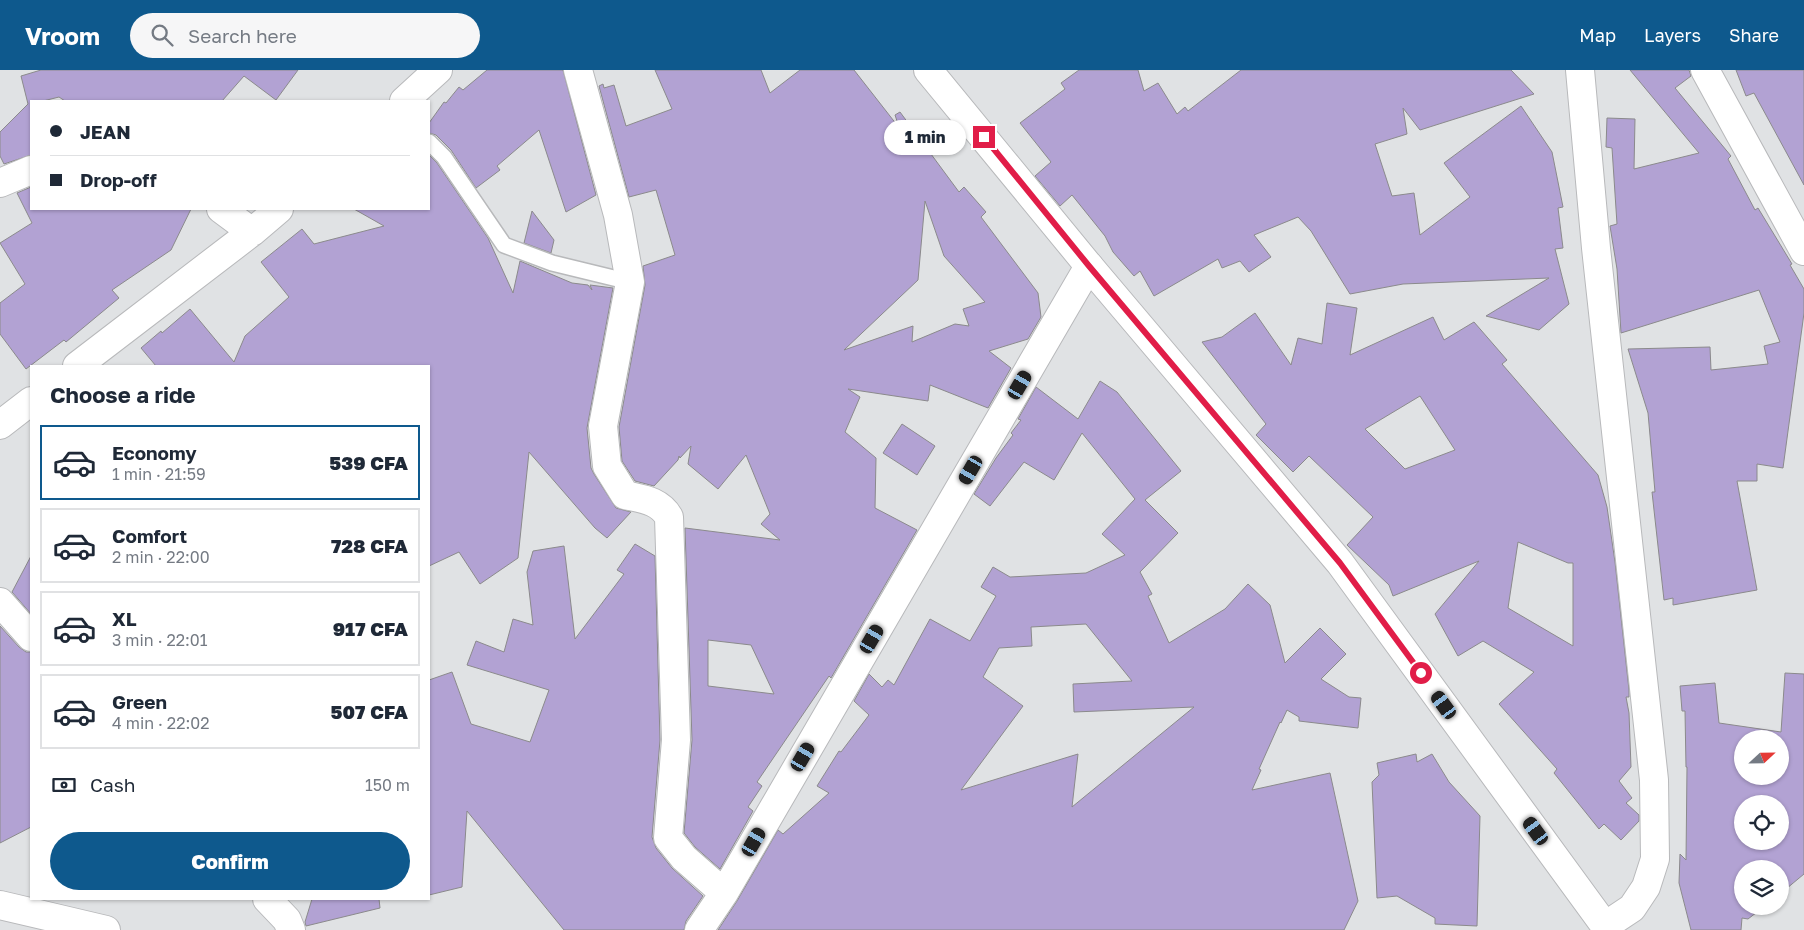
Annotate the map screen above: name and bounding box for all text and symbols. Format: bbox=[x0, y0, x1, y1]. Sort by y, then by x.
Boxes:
search box bbox=[130, 13, 480, 58]
text: Vroom bbox=[25, 21, 100, 50]
icon: search bbox=[148, 21, 176, 49]
text: Search here bbox=[188, 24, 297, 47]
text: Map bbox=[1579, 24, 1616, 46]
text: Layers bbox=[1644, 24, 1701, 46]
text: Share bbox=[1729, 24, 1779, 46]
text: JEAN bbox=[80, 120, 131, 143]
callout: 1 min bbox=[884, 120, 966, 154]
route end bbox=[973, 126, 995, 148]
text: 1 min bbox=[905, 127, 945, 147]
text: Drop-off bbox=[80, 168, 157, 191]
car bbox=[1006, 368, 1033, 402]
text: Choose a ride bbox=[50, 381, 196, 408]
icon: car bbox=[52, 440, 97, 485]
text: Economy bbox=[112, 441, 197, 464]
text: 539 CFA bbox=[329, 451, 408, 474]
car bbox=[957, 453, 984, 487]
text: 1 min · 21:59 bbox=[112, 464, 206, 484]
icon: car bbox=[52, 523, 97, 568]
text: Comfort bbox=[112, 524, 187, 547]
text: 728 CFA bbox=[331, 534, 408, 557]
text: 2 min · 22:00 bbox=[112, 547, 210, 567]
icon: car bbox=[52, 606, 97, 651]
text: XL bbox=[112, 607, 137, 630]
text: 917 CFA bbox=[333, 617, 408, 640]
car bbox=[858, 622, 885, 656]
text: 3 min · 22:01 bbox=[112, 630, 208, 650]
route start bbox=[1410, 662, 1432, 684]
car bbox=[1429, 688, 1458, 722]
icon: car bbox=[52, 689, 97, 734]
text: Green bbox=[112, 690, 167, 713]
text: 507 CFA bbox=[331, 700, 408, 723]
text: 4 min · 22:02 bbox=[112, 713, 209, 733]
north arrow bbox=[1734, 730, 1789, 785]
map controls bbox=[1734, 730, 1789, 915]
car bbox=[789, 740, 816, 774]
icon: cash bbox=[50, 771, 78, 799]
text: Cash bbox=[90, 773, 135, 796]
text: 150 m bbox=[365, 775, 410, 795]
button: locate bbox=[1734, 795, 1789, 850]
car bbox=[1521, 814, 1550, 848]
car bbox=[740, 825, 767, 859]
button: Confirm bbox=[50, 832, 410, 890]
button: layers bbox=[1734, 860, 1789, 915]

